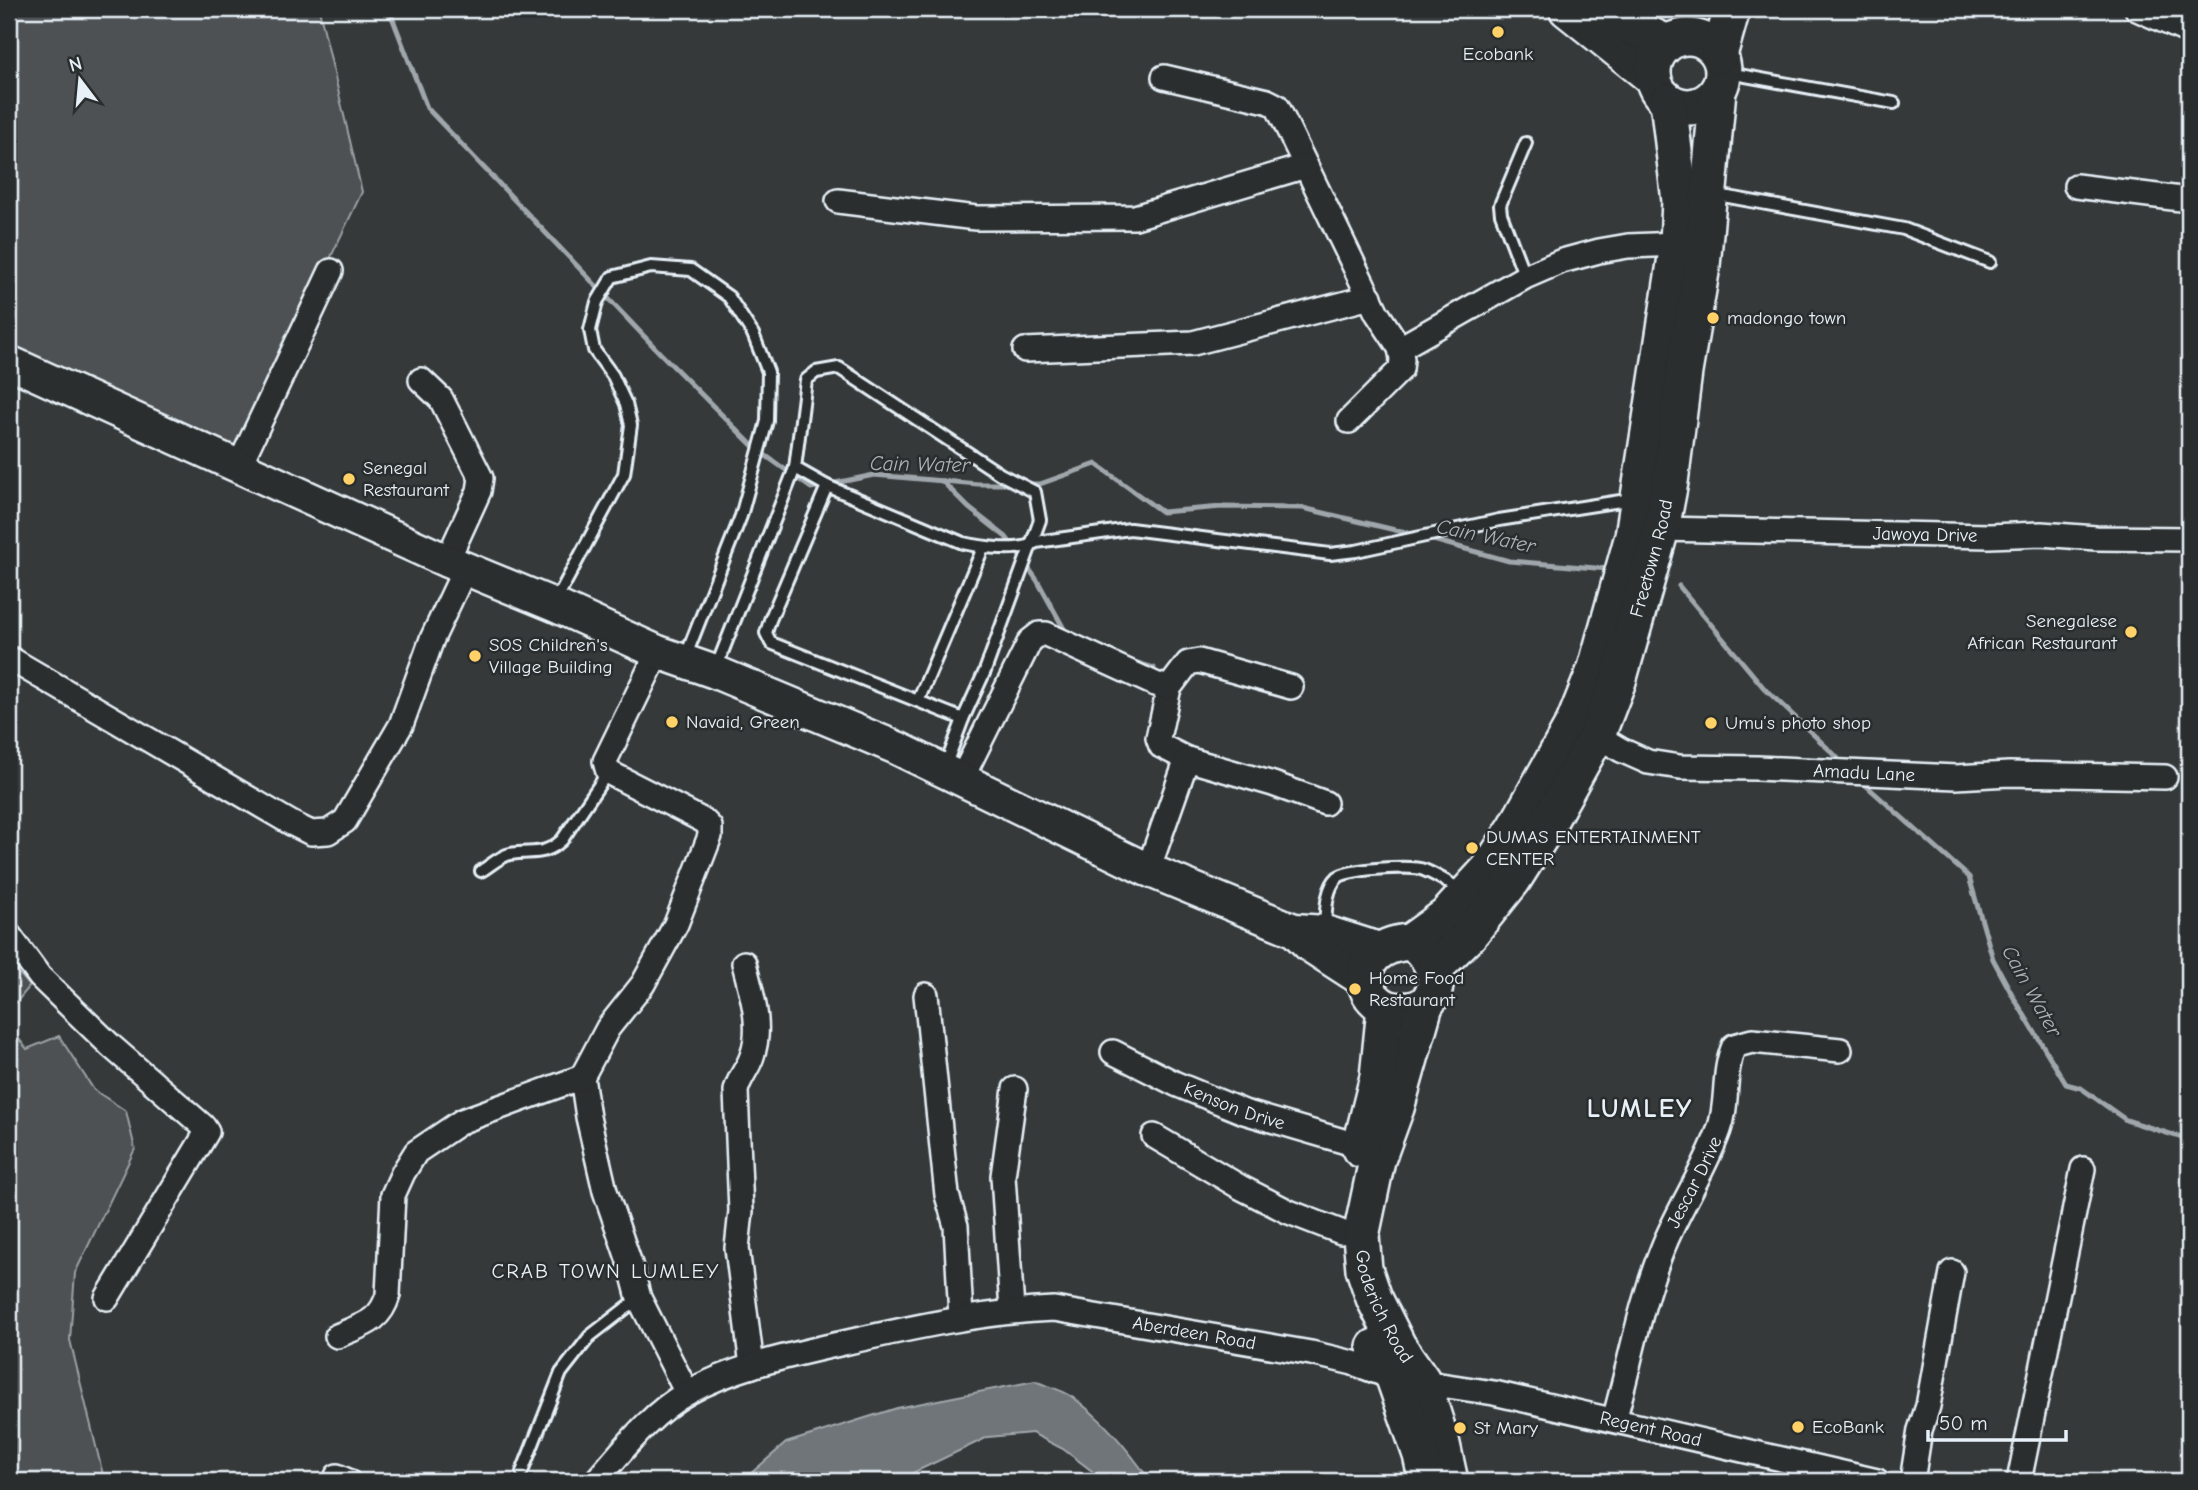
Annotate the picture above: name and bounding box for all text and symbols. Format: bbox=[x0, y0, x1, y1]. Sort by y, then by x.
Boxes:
marker: Ecobank bbox=[1490, 24, 1506, 40]
place label: Ecobank bbox=[1463, 43, 1534, 65]
north arrow bbox=[46, 46, 116, 116]
text: N bbox=[67, 52, 85, 77]
place label: madongo town bbox=[1727, 307, 1846, 329]
marker: madongo town bbox=[1705, 310, 1721, 326]
water label: Cain Water bbox=[870, 451, 972, 477]
place label: Senegal Restaurant bbox=[363, 457, 449, 501]
marker: Senegal Restaurant bbox=[341, 471, 357, 487]
street label: Freetown Road bbox=[1626, 498, 1677, 620]
water label: Cain Water bbox=[1434, 514, 1539, 559]
street label: Jawoya Drive bbox=[1872, 523, 1978, 547]
place label: Senegalese African Restaurant bbox=[1967, 610, 2118, 654]
marker: Senegalese African Restaurant bbox=[2123, 624, 2139, 640]
place label: SOS Children's Village Building bbox=[489, 634, 612, 678]
marker: SOS Children's Village Building bbox=[467, 648, 483, 664]
place label: Navaid, Green bbox=[686, 711, 800, 733]
place label: Umu’s photo shop bbox=[1725, 712, 1871, 734]
marker: Navaid, Green bbox=[664, 714, 680, 730]
marker: Umu’s photo shop bbox=[1703, 715, 1719, 731]
street label: Amadu Lane bbox=[1813, 760, 1915, 786]
place label: DUMAS ENTERTAINMENT CENTER bbox=[1486, 826, 1701, 870]
marker: DUMAS ENTERTAINMENT CENTER bbox=[1464, 840, 1480, 856]
water label: Cain Water bbox=[1997, 941, 2068, 1042]
place label: Home Food Restaurant bbox=[1369, 967, 1464, 1011]
marker: Home Food Restaurant bbox=[1347, 981, 1363, 997]
street label: Kenson Drive bbox=[1180, 1077, 1287, 1134]
district label: LUMLEY bbox=[1587, 1094, 1693, 1124]
street label: Jescar Drive bbox=[1662, 1133, 1726, 1232]
street label: Goderich Road bbox=[1351, 1249, 1418, 1367]
district label: CRAB TOWN LUMLEY bbox=[491, 1259, 721, 1283]
street label: Aberdeen Road bbox=[1131, 1312, 1258, 1354]
scale bar bbox=[1928, 1399, 2067, 1443]
street label: Regent Road bbox=[1598, 1407, 1704, 1451]
text: 50 m bbox=[1939, 1411, 1988, 1435]
place label: EcoBank bbox=[1812, 1416, 1885, 1438]
place label: St Mary bbox=[1474, 1417, 1539, 1439]
marker: EcoBank bbox=[1790, 1419, 1806, 1435]
marker: St Mary bbox=[1452, 1420, 1468, 1436]

